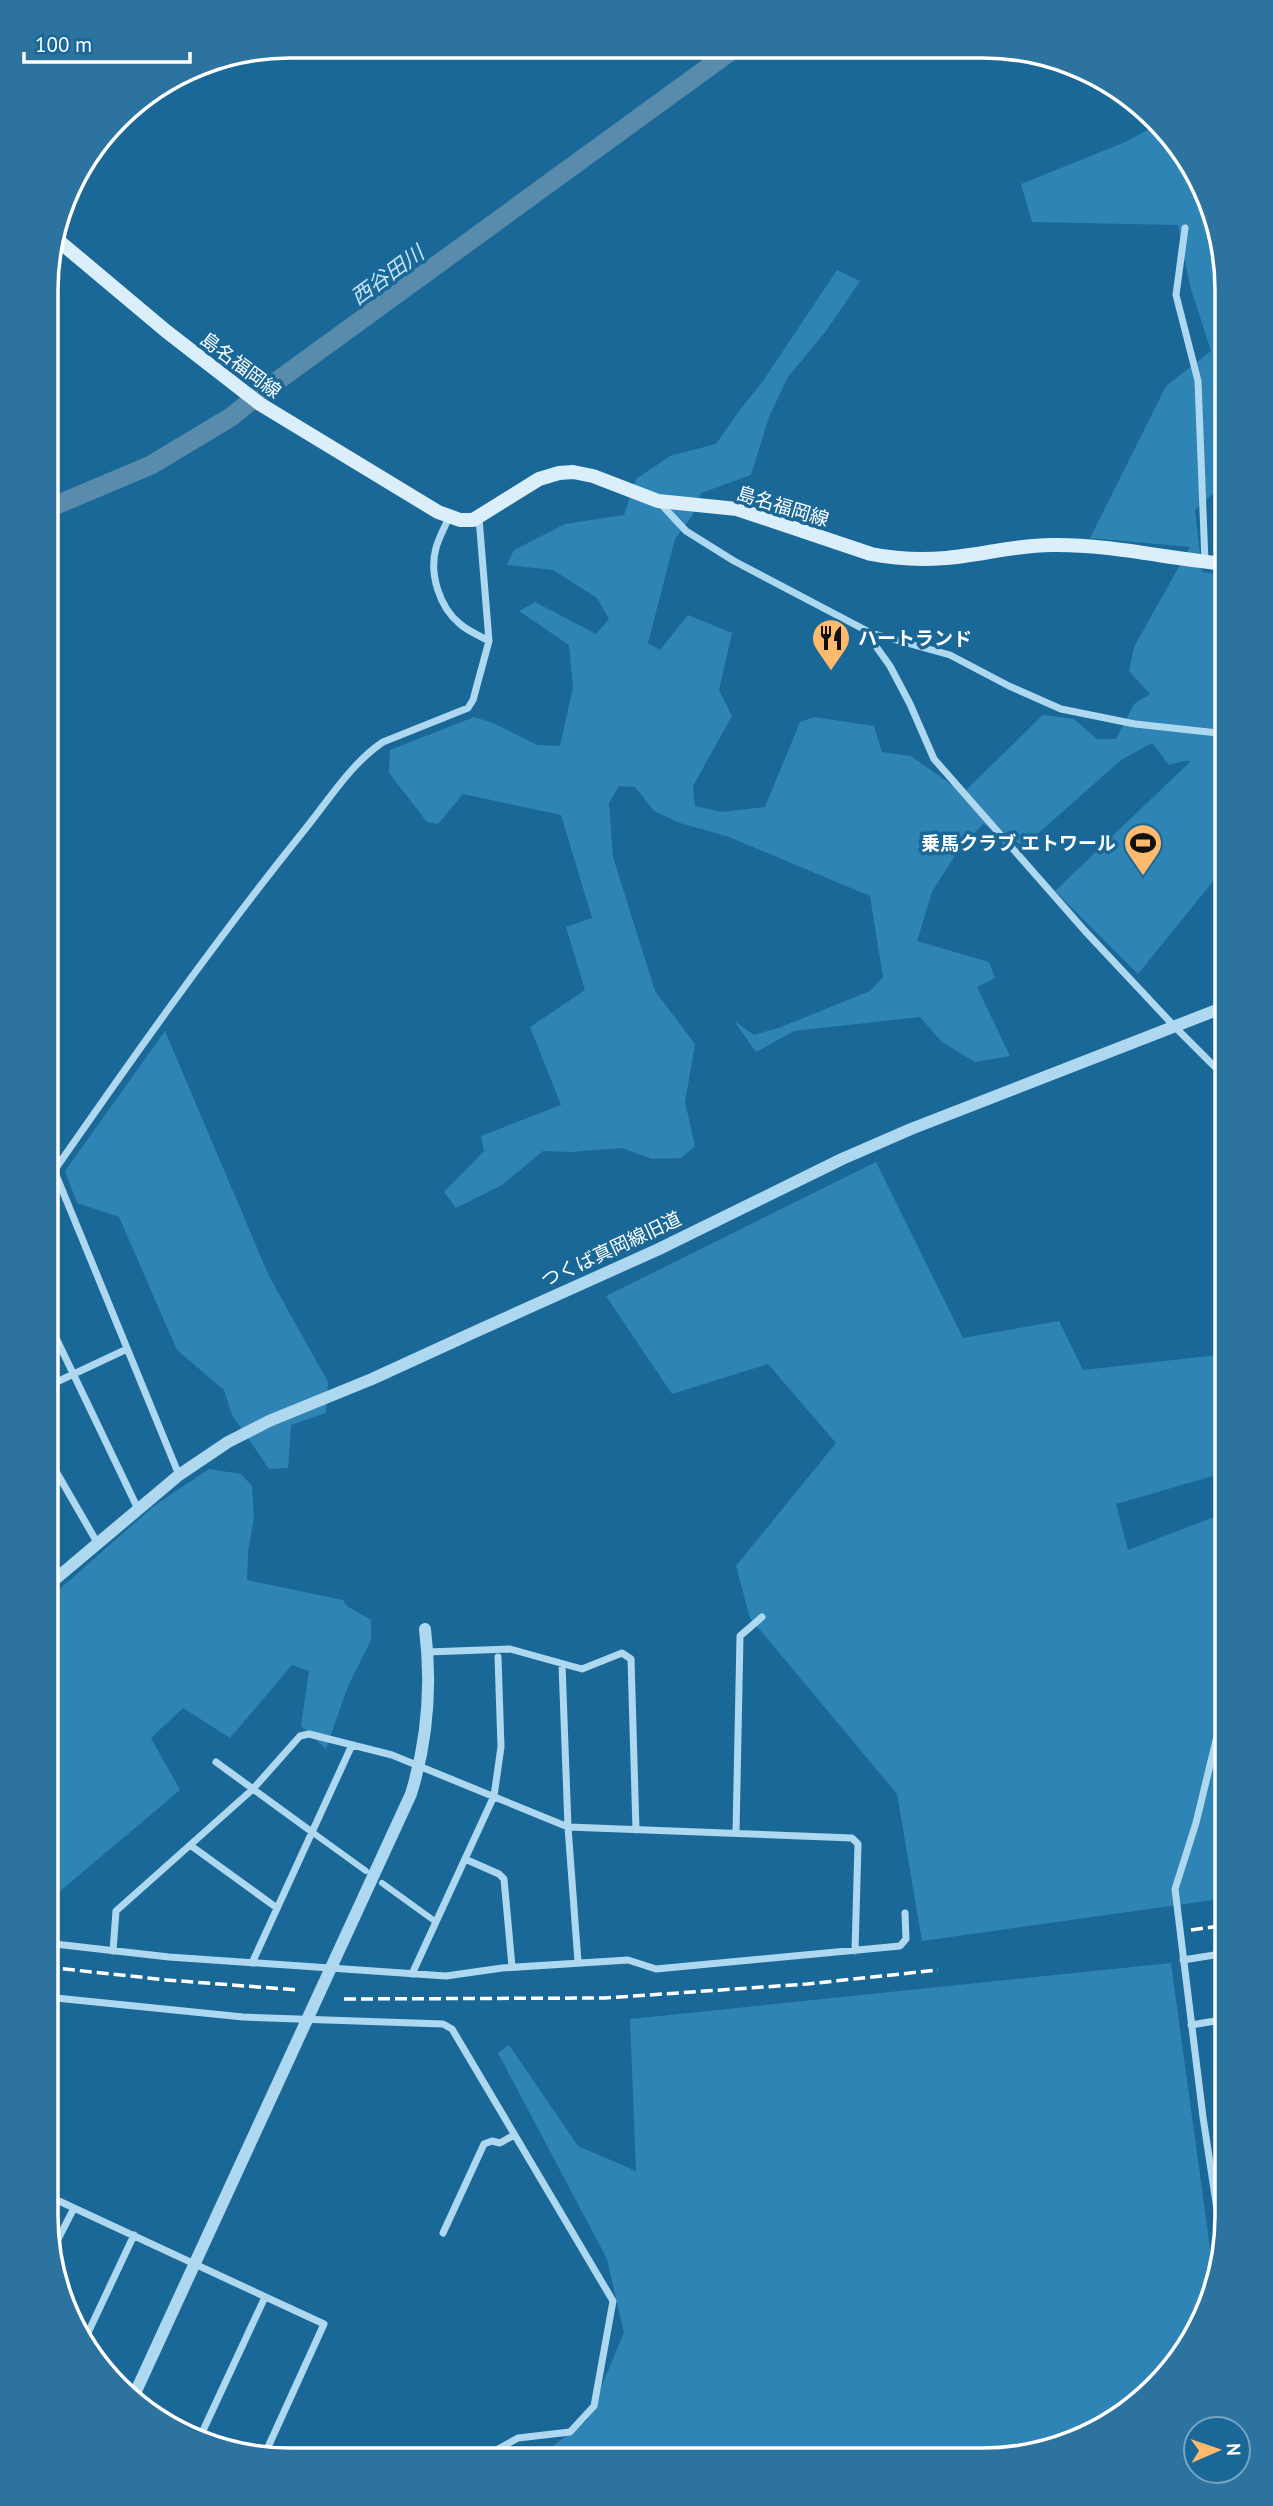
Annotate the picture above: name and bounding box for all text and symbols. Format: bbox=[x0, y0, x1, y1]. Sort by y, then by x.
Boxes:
scale bar bbox=[24, 21, 191, 65]
text: 100 m bbox=[35, 31, 92, 58]
water label: 西谷田川 bbox=[345, 238, 431, 311]
street label: 島名福岡線 bbox=[196, 327, 286, 403]
street label: 島名福岡線 bbox=[734, 481, 832, 531]
restaurant icon: ハートランド bbox=[810, 617, 852, 672]
place label: ハートランド bbox=[858, 626, 972, 650]
sports icon: 乗馬クラブ エトワール bbox=[1122, 822, 1164, 877]
place label: 乗馬クラブ エトワール bbox=[921, 831, 1116, 855]
street label: つくば真岡線旧道 bbox=[537, 1206, 685, 1292]
north arrow bbox=[1182, 2415, 1252, 2485]
text: N bbox=[1222, 2443, 1246, 2456]

